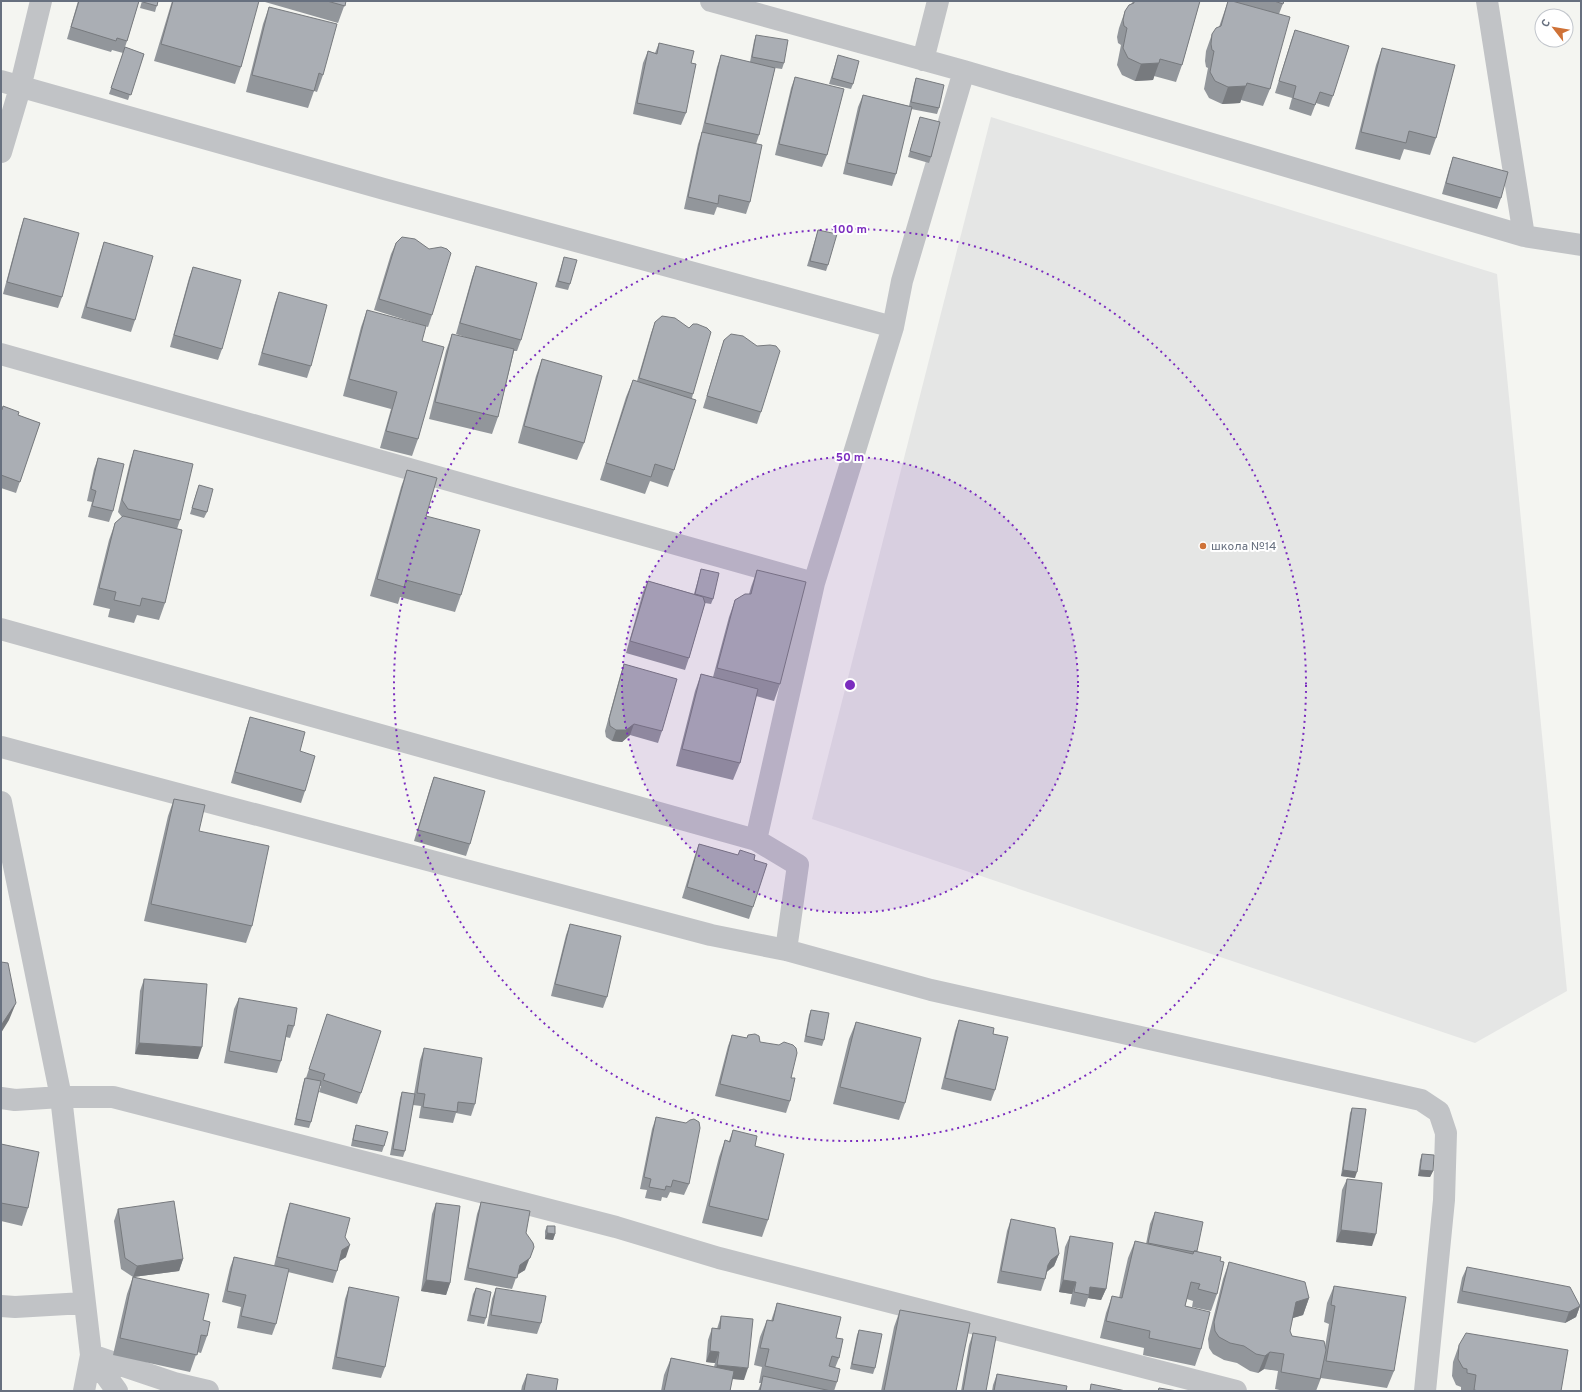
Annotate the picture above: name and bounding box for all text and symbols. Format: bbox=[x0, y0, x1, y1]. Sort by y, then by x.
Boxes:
north arrow bbox=[1534, 8, 1574, 48]
text: С bbox=[1538, 17, 1554, 30]
text: 100 m bbox=[833, 222, 867, 238]
text: 50 m bbox=[836, 450, 864, 466]
place label: школа №14 bbox=[1211, 539, 1276, 555]
marker: школа №14 bbox=[1198, 541, 1208, 551]
centre of rings bbox=[843, 678, 857, 692]

